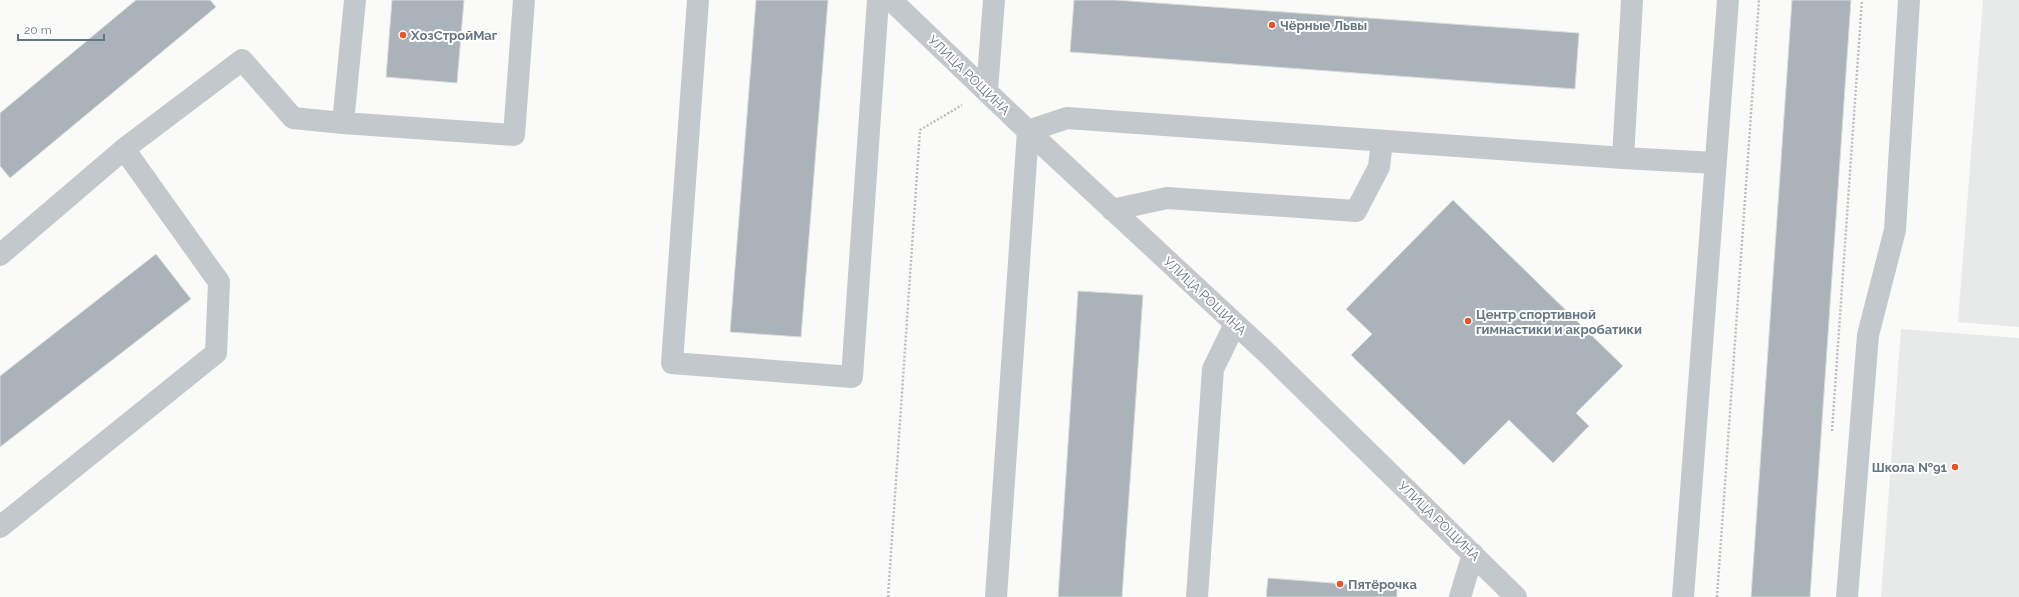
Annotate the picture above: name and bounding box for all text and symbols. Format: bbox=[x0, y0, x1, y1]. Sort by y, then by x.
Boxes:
scale bar bbox=[18, 16, 104, 42]
place label: Чёрные Львы bbox=[1280, 18, 1367, 33]
marker: Чёрные Львы bbox=[1267, 20, 1277, 30]
text: 20 m bbox=[24, 23, 52, 37]
place label: ХозСтройМаг bbox=[410, 28, 498, 43]
marker: ХозСтройМаг bbox=[398, 30, 408, 40]
street label: УЛИЦА РОЩИНА bbox=[925, 32, 1013, 118]
street label: УЛИЦА РОЩИНА bbox=[1161, 254, 1250, 338]
place label: Центр спортивной гимнастики и акробатики bbox=[1476, 307, 1642, 337]
marker: Центр спортивной гимнастики и акробатики bbox=[1463, 316, 1473, 326]
place label: Школа №91 bbox=[1872, 460, 1948, 475]
marker: Школа №91 bbox=[1950, 462, 1960, 472]
street label: УЛИЦА РОЩИНА bbox=[1395, 478, 1483, 564]
place label: Пятёрочка bbox=[1348, 577, 1418, 592]
marker: Пятёрочка bbox=[1335, 579, 1345, 589]

